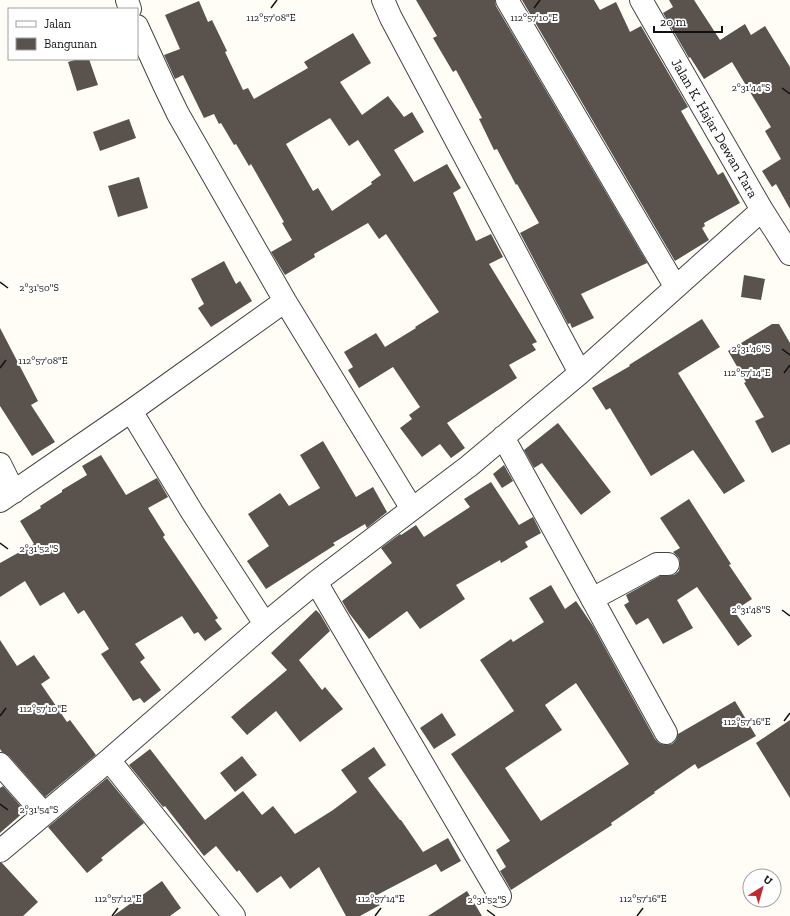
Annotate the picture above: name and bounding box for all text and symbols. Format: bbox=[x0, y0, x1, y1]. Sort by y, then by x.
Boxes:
legend bbox=[8, 8, 138, 60]
scale bar bbox=[654, 8, 722, 34]
text: 112°57'08"E bbox=[246, 12, 296, 24]
text: 112°57'10"E bbox=[510, 12, 558, 24]
text: 20 m bbox=[660, 15, 687, 29]
text: Jalan bbox=[44, 17, 71, 31]
text: Bangunan bbox=[44, 37, 97, 51]
street label: Jalan K. Hajar Dewan Tara bbox=[668, 55, 762, 201]
text: 2°31'44"S bbox=[732, 82, 770, 94]
text: 2°31'50"S bbox=[19, 282, 59, 294]
text: 2°31'46"S bbox=[732, 343, 770, 355]
text: 112°57'08"E bbox=[18, 355, 68, 367]
text: 112°57'14"E bbox=[723, 367, 771, 379]
text: 2°31'52"S bbox=[20, 543, 58, 555]
text: 2°31'48"S bbox=[732, 604, 770, 616]
text: 112°57'10"E bbox=[19, 703, 67, 715]
text: 112°57'16"E bbox=[723, 716, 771, 728]
text: 2°31'54"S bbox=[20, 804, 58, 816]
north arrow bbox=[742, 868, 782, 908]
text: U bbox=[761, 873, 775, 888]
text: 112°57'12"E bbox=[94, 893, 142, 905]
text: 112°57'14"E bbox=[357, 893, 405, 905]
text: 112°57'16"E bbox=[619, 893, 667, 905]
text: 2°31'52"S bbox=[468, 894, 506, 906]

